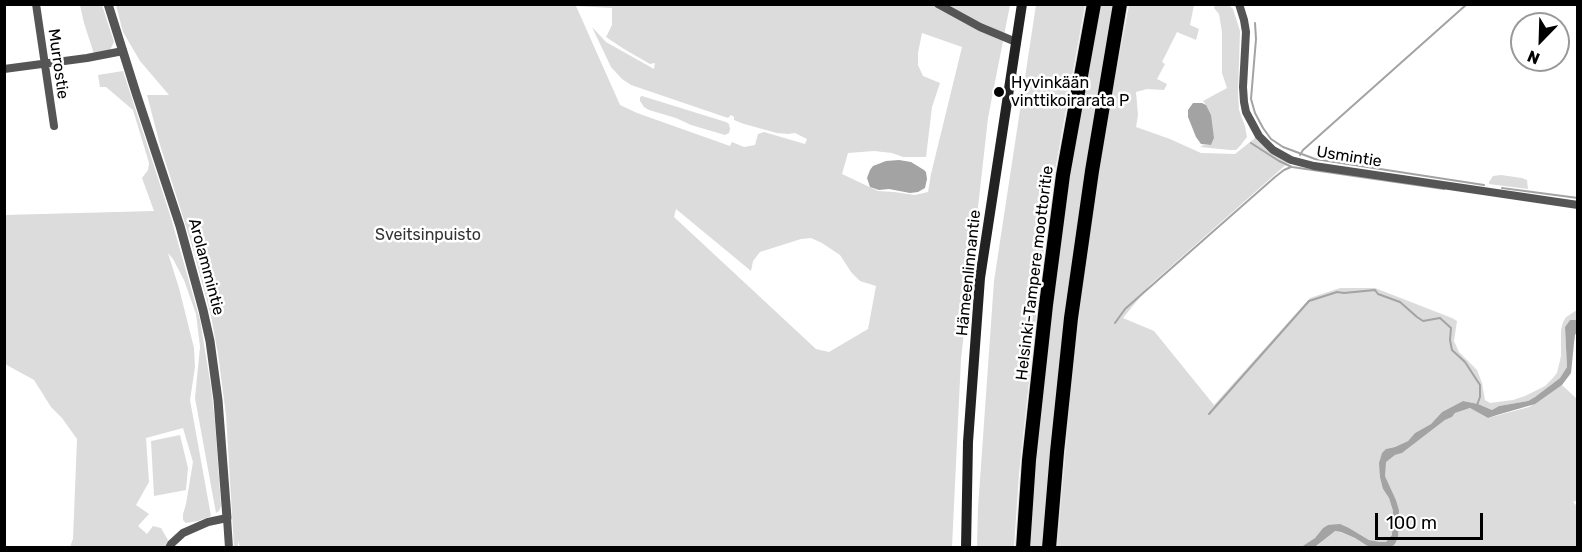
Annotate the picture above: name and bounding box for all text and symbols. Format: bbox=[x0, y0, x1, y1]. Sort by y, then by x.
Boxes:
north arrow bbox=[1510, 12, 1570, 72]
street label: Murrostie bbox=[44, 28, 72, 100]
text: N bbox=[1525, 46, 1543, 68]
place label: Hyvinkään vinttikoirarata P bbox=[1011, 73, 1129, 111]
marker: Hyvinkään vinttikoirarata P bbox=[992, 85, 1006, 99]
street label: Usmintie bbox=[1315, 142, 1383, 172]
street label: Helsinki-Tampere moottoritie bbox=[1012, 165, 1058, 381]
street label: Hämeenlinnantie bbox=[953, 209, 985, 337]
street label: Arolammintie bbox=[184, 216, 228, 318]
park label: Sveitsinpuisto bbox=[375, 225, 481, 245]
scale bar bbox=[1378, 501, 1486, 539]
text: 100 m bbox=[1386, 512, 1437, 534]

